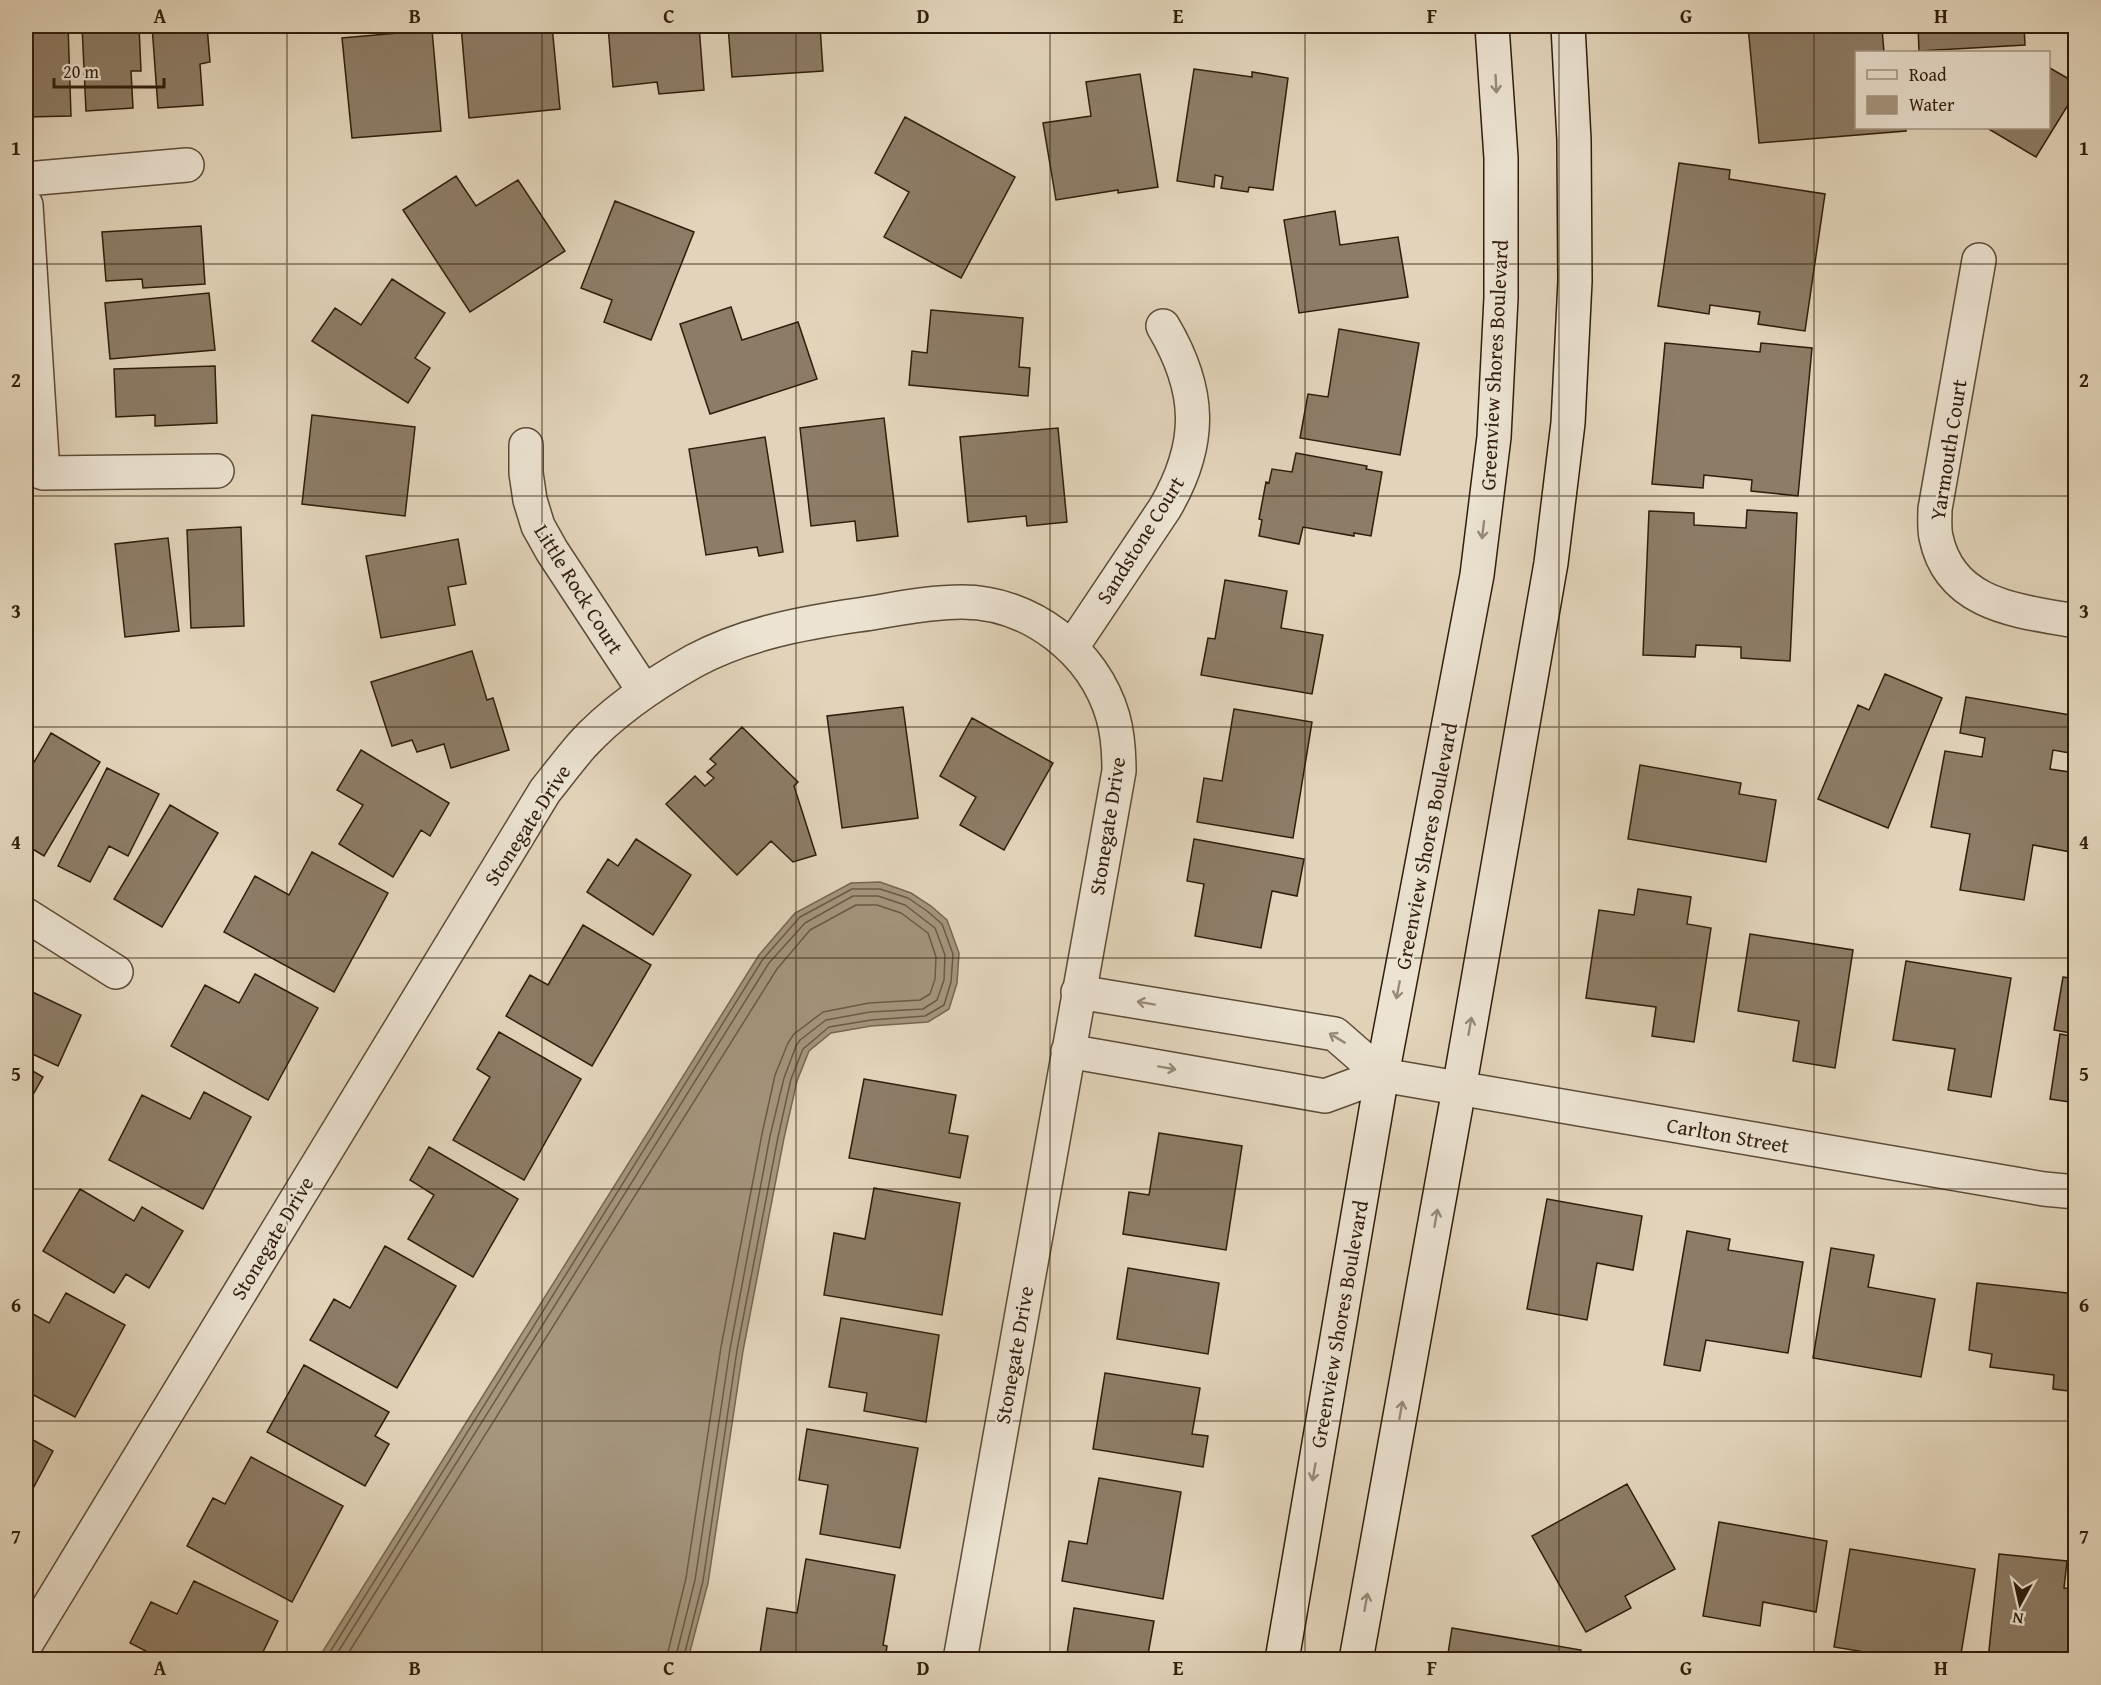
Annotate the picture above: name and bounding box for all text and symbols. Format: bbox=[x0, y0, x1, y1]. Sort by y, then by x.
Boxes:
text: A bbox=[154, 1, 167, 30]
text: B bbox=[409, 1, 421, 30]
text: C bbox=[663, 1, 675, 30]
text: D bbox=[916, 1, 930, 30]
text: E bbox=[1173, 1, 1184, 30]
text: F bbox=[1427, 1, 1437, 30]
text: G bbox=[1680, 1, 1692, 30]
text: H bbox=[1934, 1, 1948, 30]
scale bar bbox=[54, 51, 164, 89]
legend bbox=[1855, 51, 2050, 129]
text: 20 m bbox=[63, 58, 99, 85]
text: Road bbox=[1909, 61, 1947, 88]
one-way arrow bbox=[1491, 73, 1502, 93]
text: Water bbox=[1909, 91, 1955, 118]
text: 1 bbox=[11, 133, 21, 162]
text: 1 bbox=[2079, 133, 2089, 162]
street label: Greenview Shores Boulevard bbox=[1472, 238, 1516, 491]
text: 2 bbox=[11, 365, 21, 394]
text: 2 bbox=[2079, 365, 2089, 394]
street label: Yarmouth Court bbox=[1922, 377, 1975, 523]
street label: Sandstone Court bbox=[1088, 470, 1192, 610]
street label: Little Rock Court bbox=[527, 518, 632, 660]
one-way arrow bbox=[1477, 519, 1488, 539]
text: 3 bbox=[11, 596, 21, 625]
text: 3 bbox=[2079, 596, 2089, 625]
street label: Greenview Shores Boulevard bbox=[1387, 719, 1465, 972]
street label: Stonegate Drive bbox=[1081, 755, 1133, 897]
street label: Stonegate Drive bbox=[476, 758, 578, 892]
text: 4 bbox=[11, 827, 21, 856]
text: 4 bbox=[2079, 827, 2089, 856]
one-way arrow bbox=[1392, 980, 1403, 999]
one-way arrow bbox=[1137, 998, 1156, 1009]
one-way arrow bbox=[1465, 1017, 1476, 1037]
one-way arrow bbox=[1329, 1032, 1346, 1044]
text: 5 bbox=[11, 1059, 21, 1088]
text: 5 bbox=[2079, 1059, 2089, 1088]
one-way arrow bbox=[1156, 1063, 1176, 1074]
street label: Carlton Street bbox=[1664, 1109, 1792, 1161]
street label: Stonegate Drive bbox=[223, 1170, 321, 1306]
street label: Greenview Shores Boulevard bbox=[1302, 1197, 1376, 1450]
one-way arrow bbox=[1431, 1209, 1442, 1229]
street label: Stonegate Drive bbox=[987, 1284, 1041, 1426]
text: 6 bbox=[11, 1290, 21, 1319]
text: 6 bbox=[2079, 1290, 2089, 1319]
one-way arrow bbox=[1396, 1401, 1407, 1420]
one-way arrow bbox=[1308, 1461, 1319, 1481]
text: 7 bbox=[11, 1521, 21, 1550]
text: 7 bbox=[2079, 1521, 2089, 1550]
north arrow bbox=[1990, 1574, 2050, 1634]
one-way arrow bbox=[1361, 1593, 1372, 1612]
text: N bbox=[2011, 1606, 2025, 1631]
text: A bbox=[154, 1653, 167, 1682]
text: B bbox=[409, 1653, 421, 1682]
text: C bbox=[663, 1653, 675, 1682]
text: D bbox=[916, 1653, 930, 1682]
text: E bbox=[1173, 1653, 1184, 1682]
text: F bbox=[1427, 1653, 1437, 1682]
text: G bbox=[1680, 1653, 1692, 1682]
text: H bbox=[1934, 1653, 1948, 1682]

